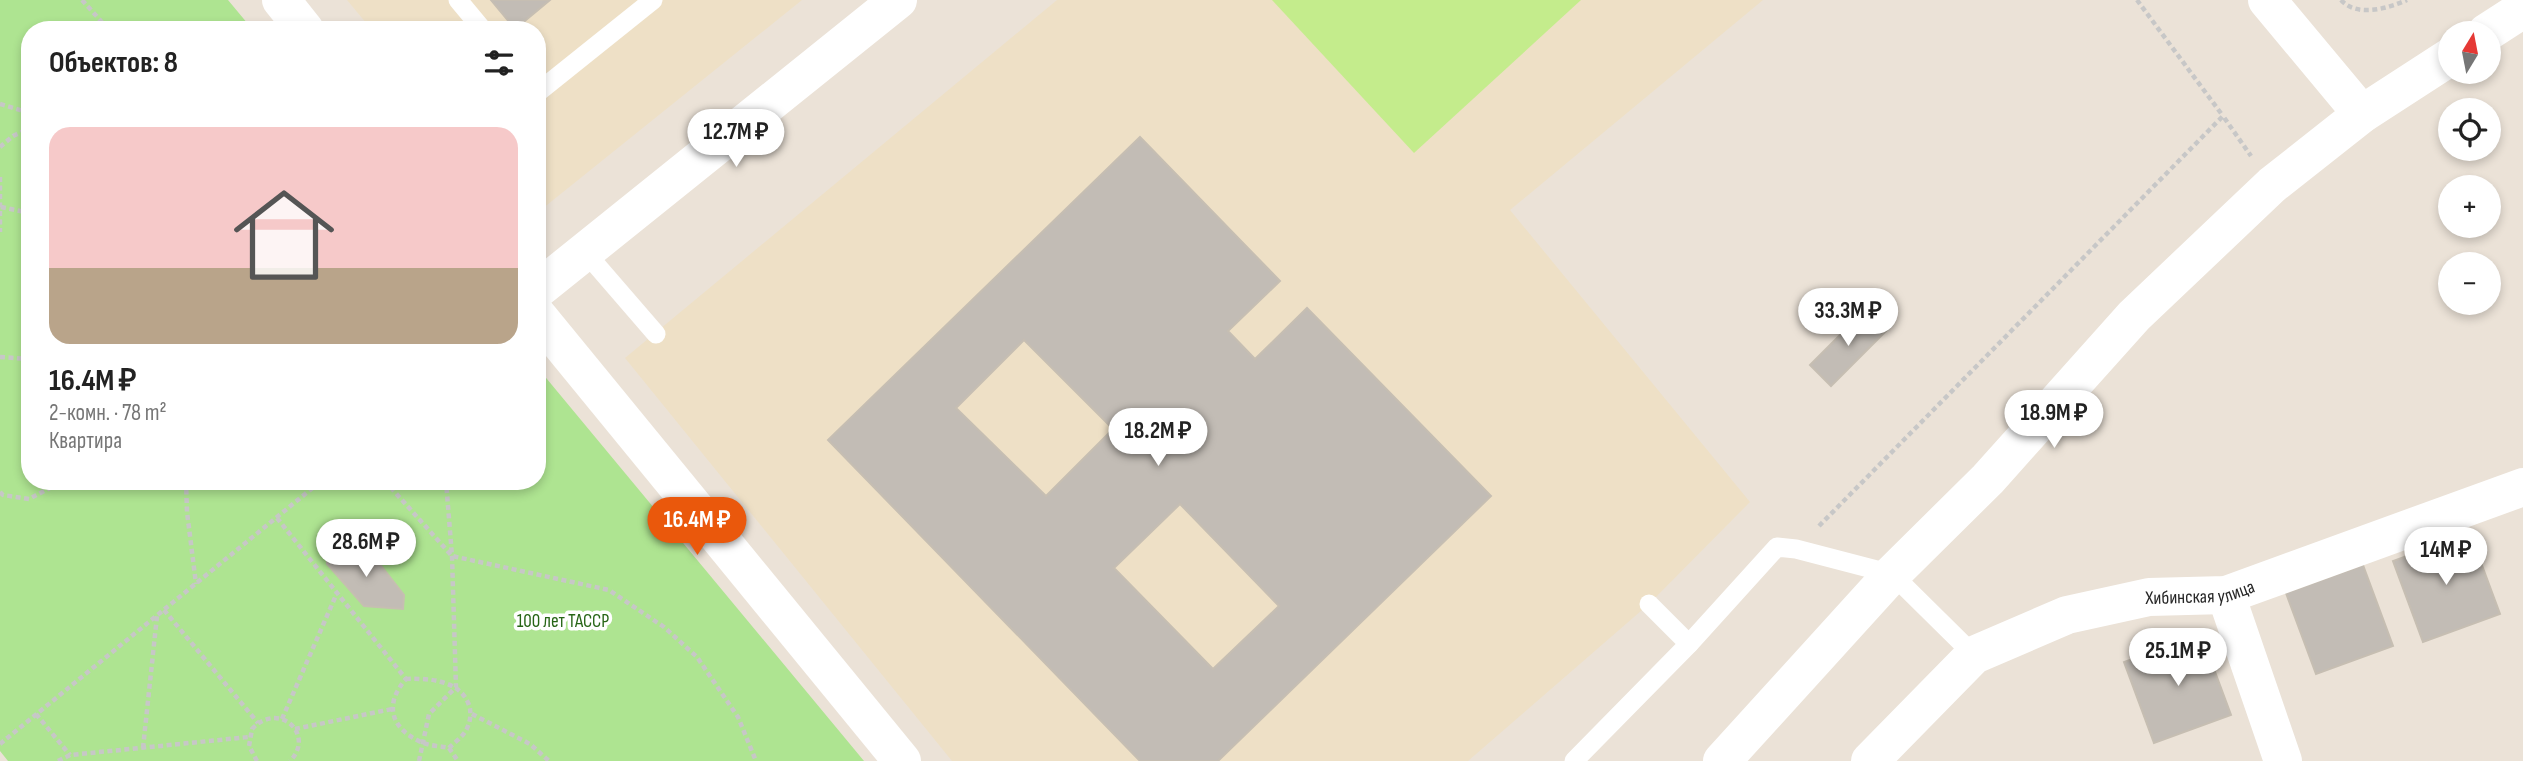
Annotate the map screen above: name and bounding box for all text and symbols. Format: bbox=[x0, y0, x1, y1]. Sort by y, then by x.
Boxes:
north arrow bbox=[2438, 21, 2501, 84]
map controls bbox=[2438, 21, 2501, 315]
icon: filters bbox=[480, 44, 518, 82]
text: Объектов: 8 bbox=[49, 45, 178, 81]
button: locate bbox=[2438, 98, 2501, 161]
pin: 12.7M ₽ bbox=[671, 110, 801, 169]
text: 12.7M ₽ bbox=[703, 118, 769, 146]
icon: home bbox=[221, 172, 347, 298]
button: + bbox=[2438, 175, 2501, 238]
button: − bbox=[2438, 252, 2501, 315]
pin: 33.3M ₽ bbox=[1783, 288, 1913, 348]
text: 33.3M ₽ bbox=[1814, 297, 1882, 325]
text: 16.4M ₽ bbox=[49, 363, 136, 399]
pin: 18.9M ₽ bbox=[1989, 391, 2119, 450]
text: 2-комн. · 78 m² bbox=[49, 399, 167, 427]
text: 18.9M ₽ bbox=[2020, 399, 2088, 427]
pin: 18.2M ₽ bbox=[1093, 408, 1223, 468]
text: 18.2M ₽ bbox=[1124, 417, 1192, 445]
text: Квартира bbox=[49, 427, 122, 455]
pin: 16.4M ₽ bbox=[632, 498, 762, 557]
text: 16.4M ₽ bbox=[663, 506, 731, 534]
pin: 28.6M ₽ bbox=[301, 520, 431, 579]
text: 28.6M ₽ bbox=[332, 528, 400, 556]
pin: 14M ₽ bbox=[2397, 528, 2495, 587]
text: 14M ₽ bbox=[2420, 536, 2472, 564]
street label: Хибинская улица bbox=[2144, 576, 2258, 610]
park label: 100 лет ТАССР bbox=[517, 610, 609, 633]
pin: 25.1M ₽ bbox=[2113, 628, 2243, 688]
text: 25.1M ₽ bbox=[2145, 637, 2211, 665]

